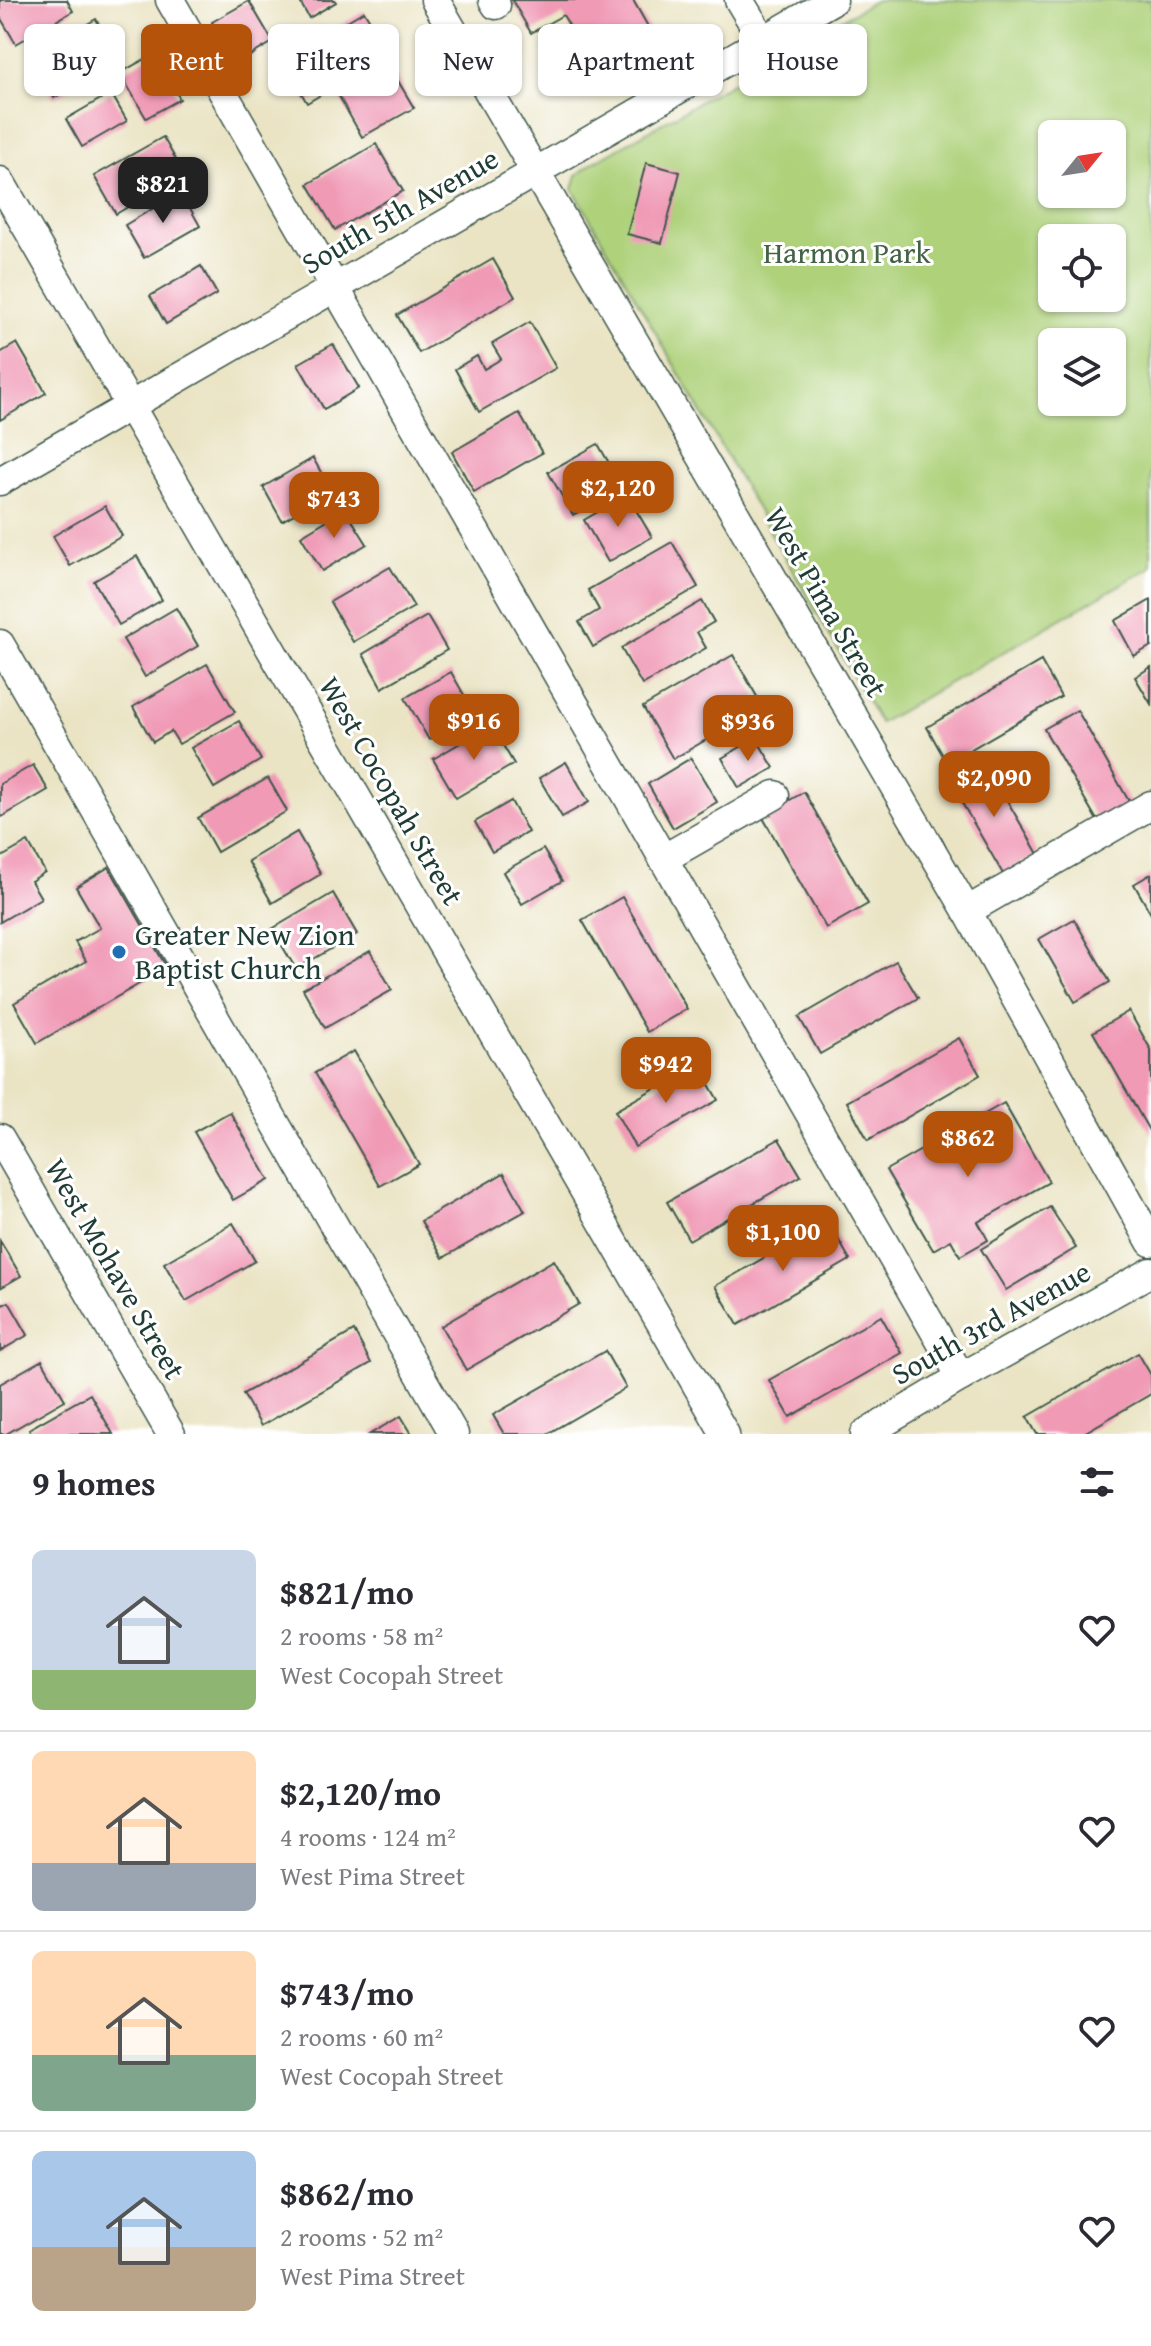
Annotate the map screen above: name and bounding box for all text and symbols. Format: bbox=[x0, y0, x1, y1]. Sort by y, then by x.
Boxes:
chip: Buy bbox=[24, 24, 125, 96]
chip: Rent bbox=[141, 24, 252, 96]
chip: Filters bbox=[268, 24, 399, 96]
chip: New bbox=[415, 24, 522, 96]
chip: Apartment bbox=[538, 24, 723, 96]
chip: House bbox=[739, 24, 867, 96]
north arrow bbox=[1038, 120, 1126, 208]
map controls bbox=[1038, 120, 1126, 416]
street label: South 5th Avenue bbox=[293, 136, 506, 284]
pin: $821 bbox=[116, 157, 210, 225]
text: $821 bbox=[136, 163, 190, 202]
button: locate bbox=[1038, 224, 1126, 312]
park label: Harmon Park bbox=[763, 230, 932, 274]
button: layers bbox=[1038, 328, 1126, 416]
pin: $2,120 bbox=[553, 461, 683, 529]
text: $2,120 bbox=[581, 467, 655, 506]
pin: $743 bbox=[287, 472, 381, 540]
text: $743 bbox=[307, 478, 361, 517]
street label: West Pima Street bbox=[754, 498, 899, 705]
street label: West Cocopah Street bbox=[308, 668, 475, 913]
pin: $916 bbox=[427, 694, 521, 762]
pin: $936 bbox=[701, 695, 795, 763]
text: $916 bbox=[447, 700, 501, 739]
text: $936 bbox=[721, 701, 775, 740]
pin: $2,090 bbox=[929, 751, 1059, 819]
text: $2,090 bbox=[957, 757, 1031, 796]
place label: Greater New Zion Baptist Church bbox=[135, 912, 355, 990]
marker: Greater New Zion Baptist Church bbox=[110, 943, 128, 961]
pin: $942 bbox=[619, 1037, 713, 1105]
text: $942 bbox=[639, 1043, 693, 1082]
pin: $862 bbox=[921, 1111, 1015, 1179]
text: $862 bbox=[941, 1117, 995, 1156]
street label: West Mohave Street bbox=[35, 1150, 197, 1388]
pin: $1,100 bbox=[718, 1205, 848, 1273]
text: $1,100 bbox=[746, 1211, 820, 1250]
street label: South 3rd Avenue bbox=[883, 1249, 1098, 1395]
text: 9 homes bbox=[32, 1458, 156, 1507]
icon: filters bbox=[1075, 1460, 1119, 1504]
text: $821/mo bbox=[280, 1567, 414, 1616]
icon: home bbox=[96, 1582, 192, 1678]
icon: heart bbox=[1075, 1608, 1119, 1652]
text: 2 rooms · 58 m² bbox=[280, 1616, 443, 1655]
text: West Cocopah Street bbox=[280, 1655, 503, 1694]
text: $2,120/mo bbox=[280, 1768, 441, 1817]
icon: home bbox=[96, 1783, 192, 1879]
icon: heart bbox=[1075, 1809, 1119, 1853]
text: 4 rooms · 124 m² bbox=[280, 1817, 456, 1856]
text: West Pima Street bbox=[280, 1856, 465, 1895]
text: $743/mo bbox=[280, 1968, 414, 2017]
icon: home bbox=[96, 1983, 192, 2079]
icon: heart bbox=[1075, 2009, 1119, 2053]
text: 2 rooms · 60 m² bbox=[280, 2017, 443, 2056]
text: West Cocopah Street bbox=[280, 2056, 503, 2095]
text: $862/mo bbox=[280, 2168, 414, 2217]
icon: home bbox=[96, 2183, 192, 2279]
icon: heart bbox=[1075, 2209, 1119, 2253]
text: 2 rooms · 52 m² bbox=[280, 2217, 443, 2256]
text: West Pima Street bbox=[280, 2256, 465, 2295]

